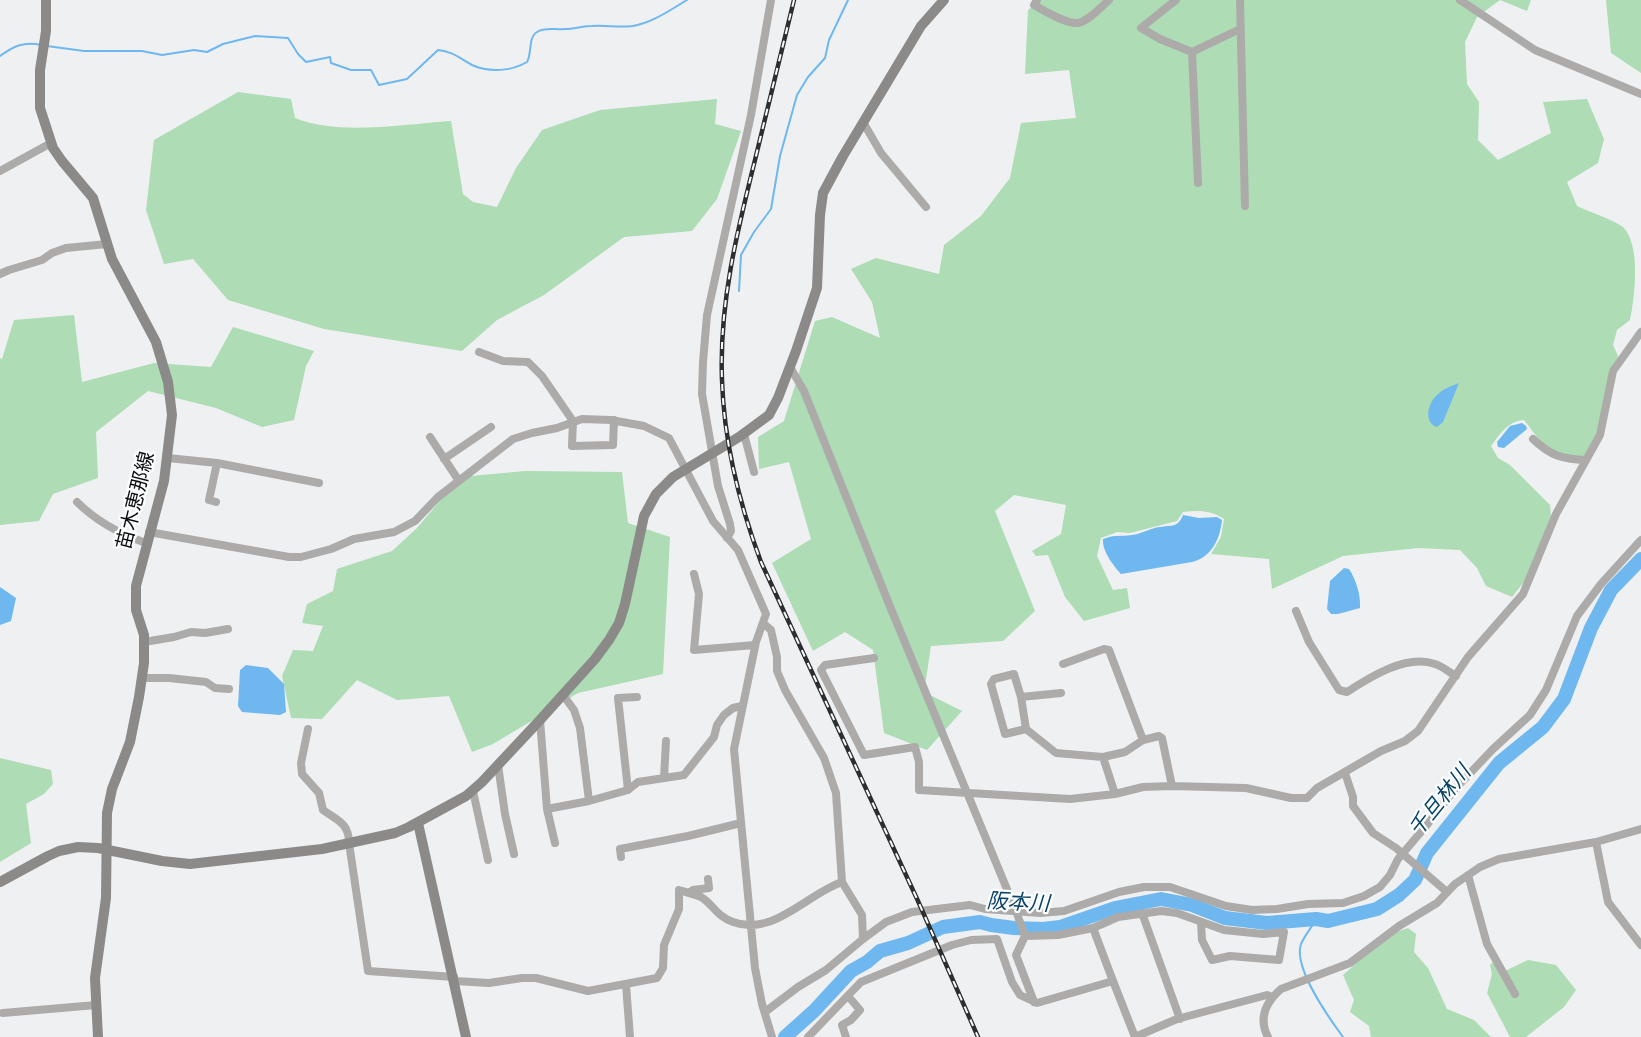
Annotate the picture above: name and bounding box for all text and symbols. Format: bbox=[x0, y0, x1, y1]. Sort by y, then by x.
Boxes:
street label: 苗木恵那線 bbox=[113, 450, 161, 552]
water label: 千旦林川 bbox=[1405, 761, 1477, 843]
water label: 阪本川 bbox=[986, 890, 1050, 918]

